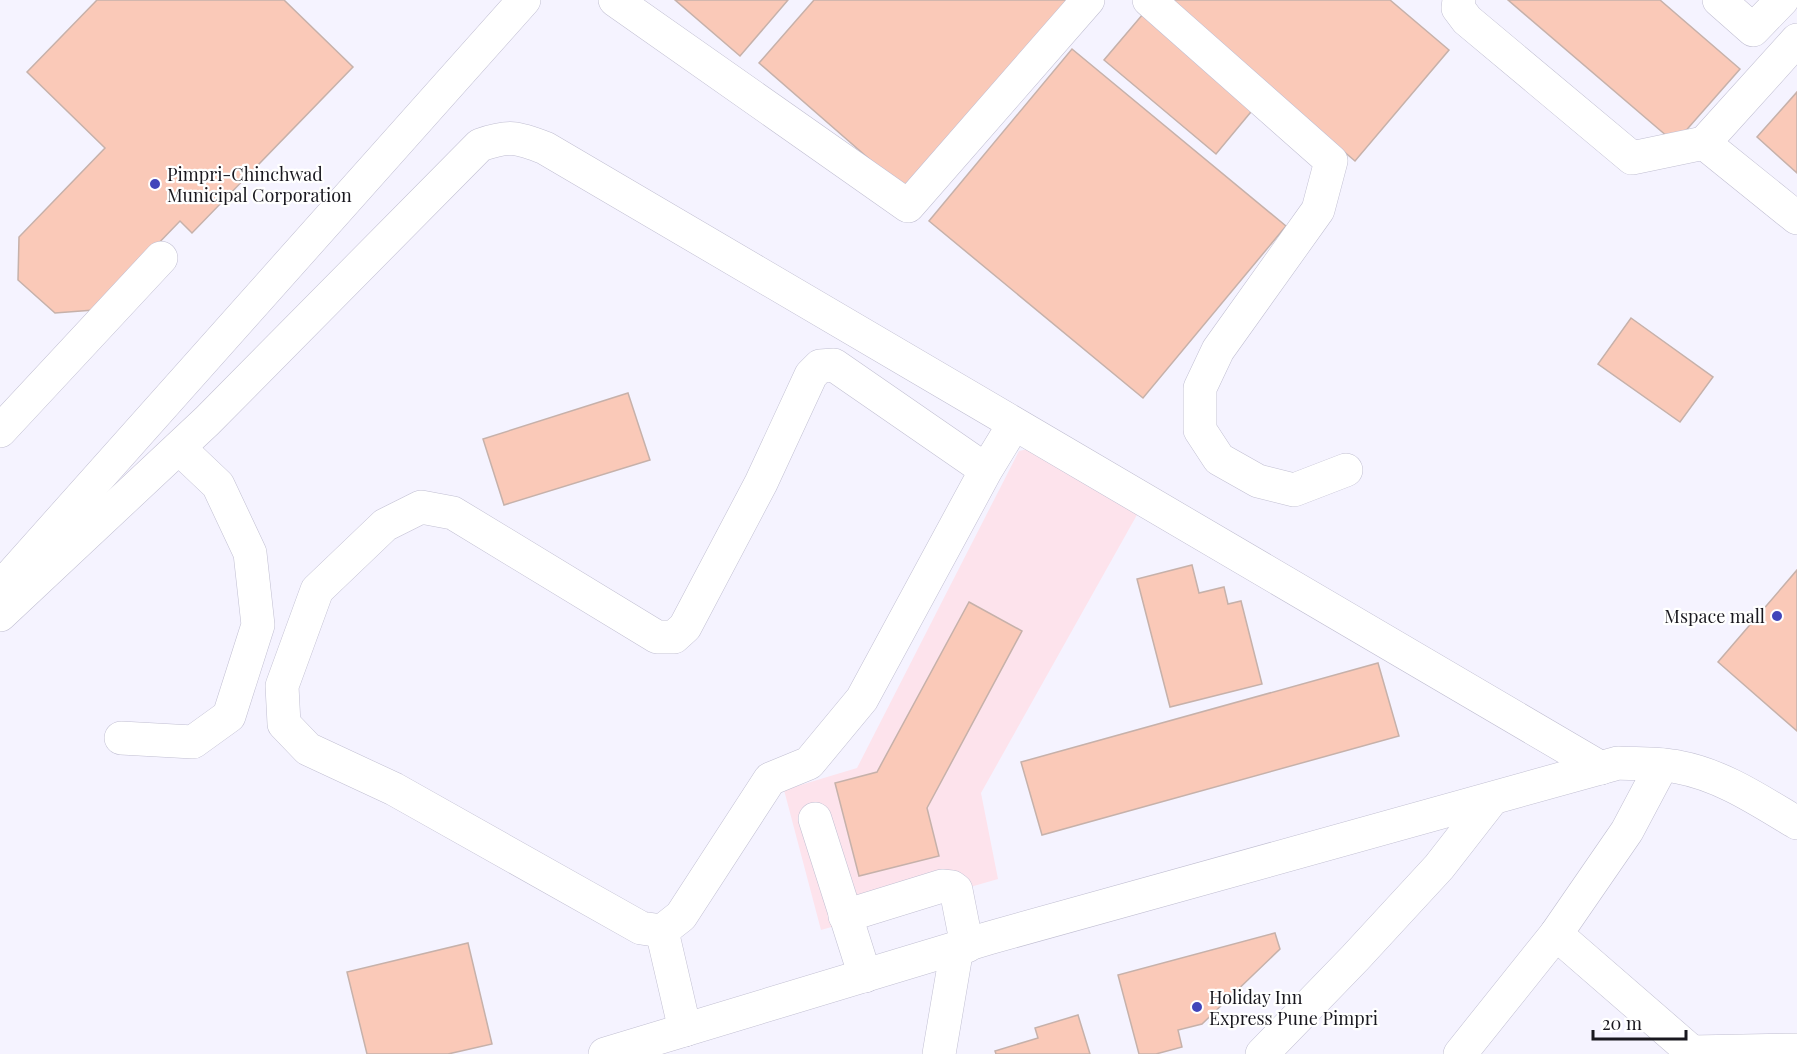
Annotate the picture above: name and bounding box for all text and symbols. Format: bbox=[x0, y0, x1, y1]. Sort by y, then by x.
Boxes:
place label: Pimpri-Chinchwad Municipal Corporation bbox=[167, 162, 352, 207]
marker: Pimpri-Chinchwad Municipal Corporation bbox=[148, 177, 162, 191]
place label: Mspace mall bbox=[1664, 604, 1765, 628]
marker: Mspace mall bbox=[1770, 609, 1784, 623]
place label: Holiday Inn Express Pune Pimpri bbox=[1209, 985, 1378, 1030]
marker: Holiday Inn Express Pune Pimpri bbox=[1190, 1000, 1204, 1014]
scale bar bbox=[1593, 1003, 1686, 1041]
text: 20 m bbox=[1602, 1011, 1642, 1035]

